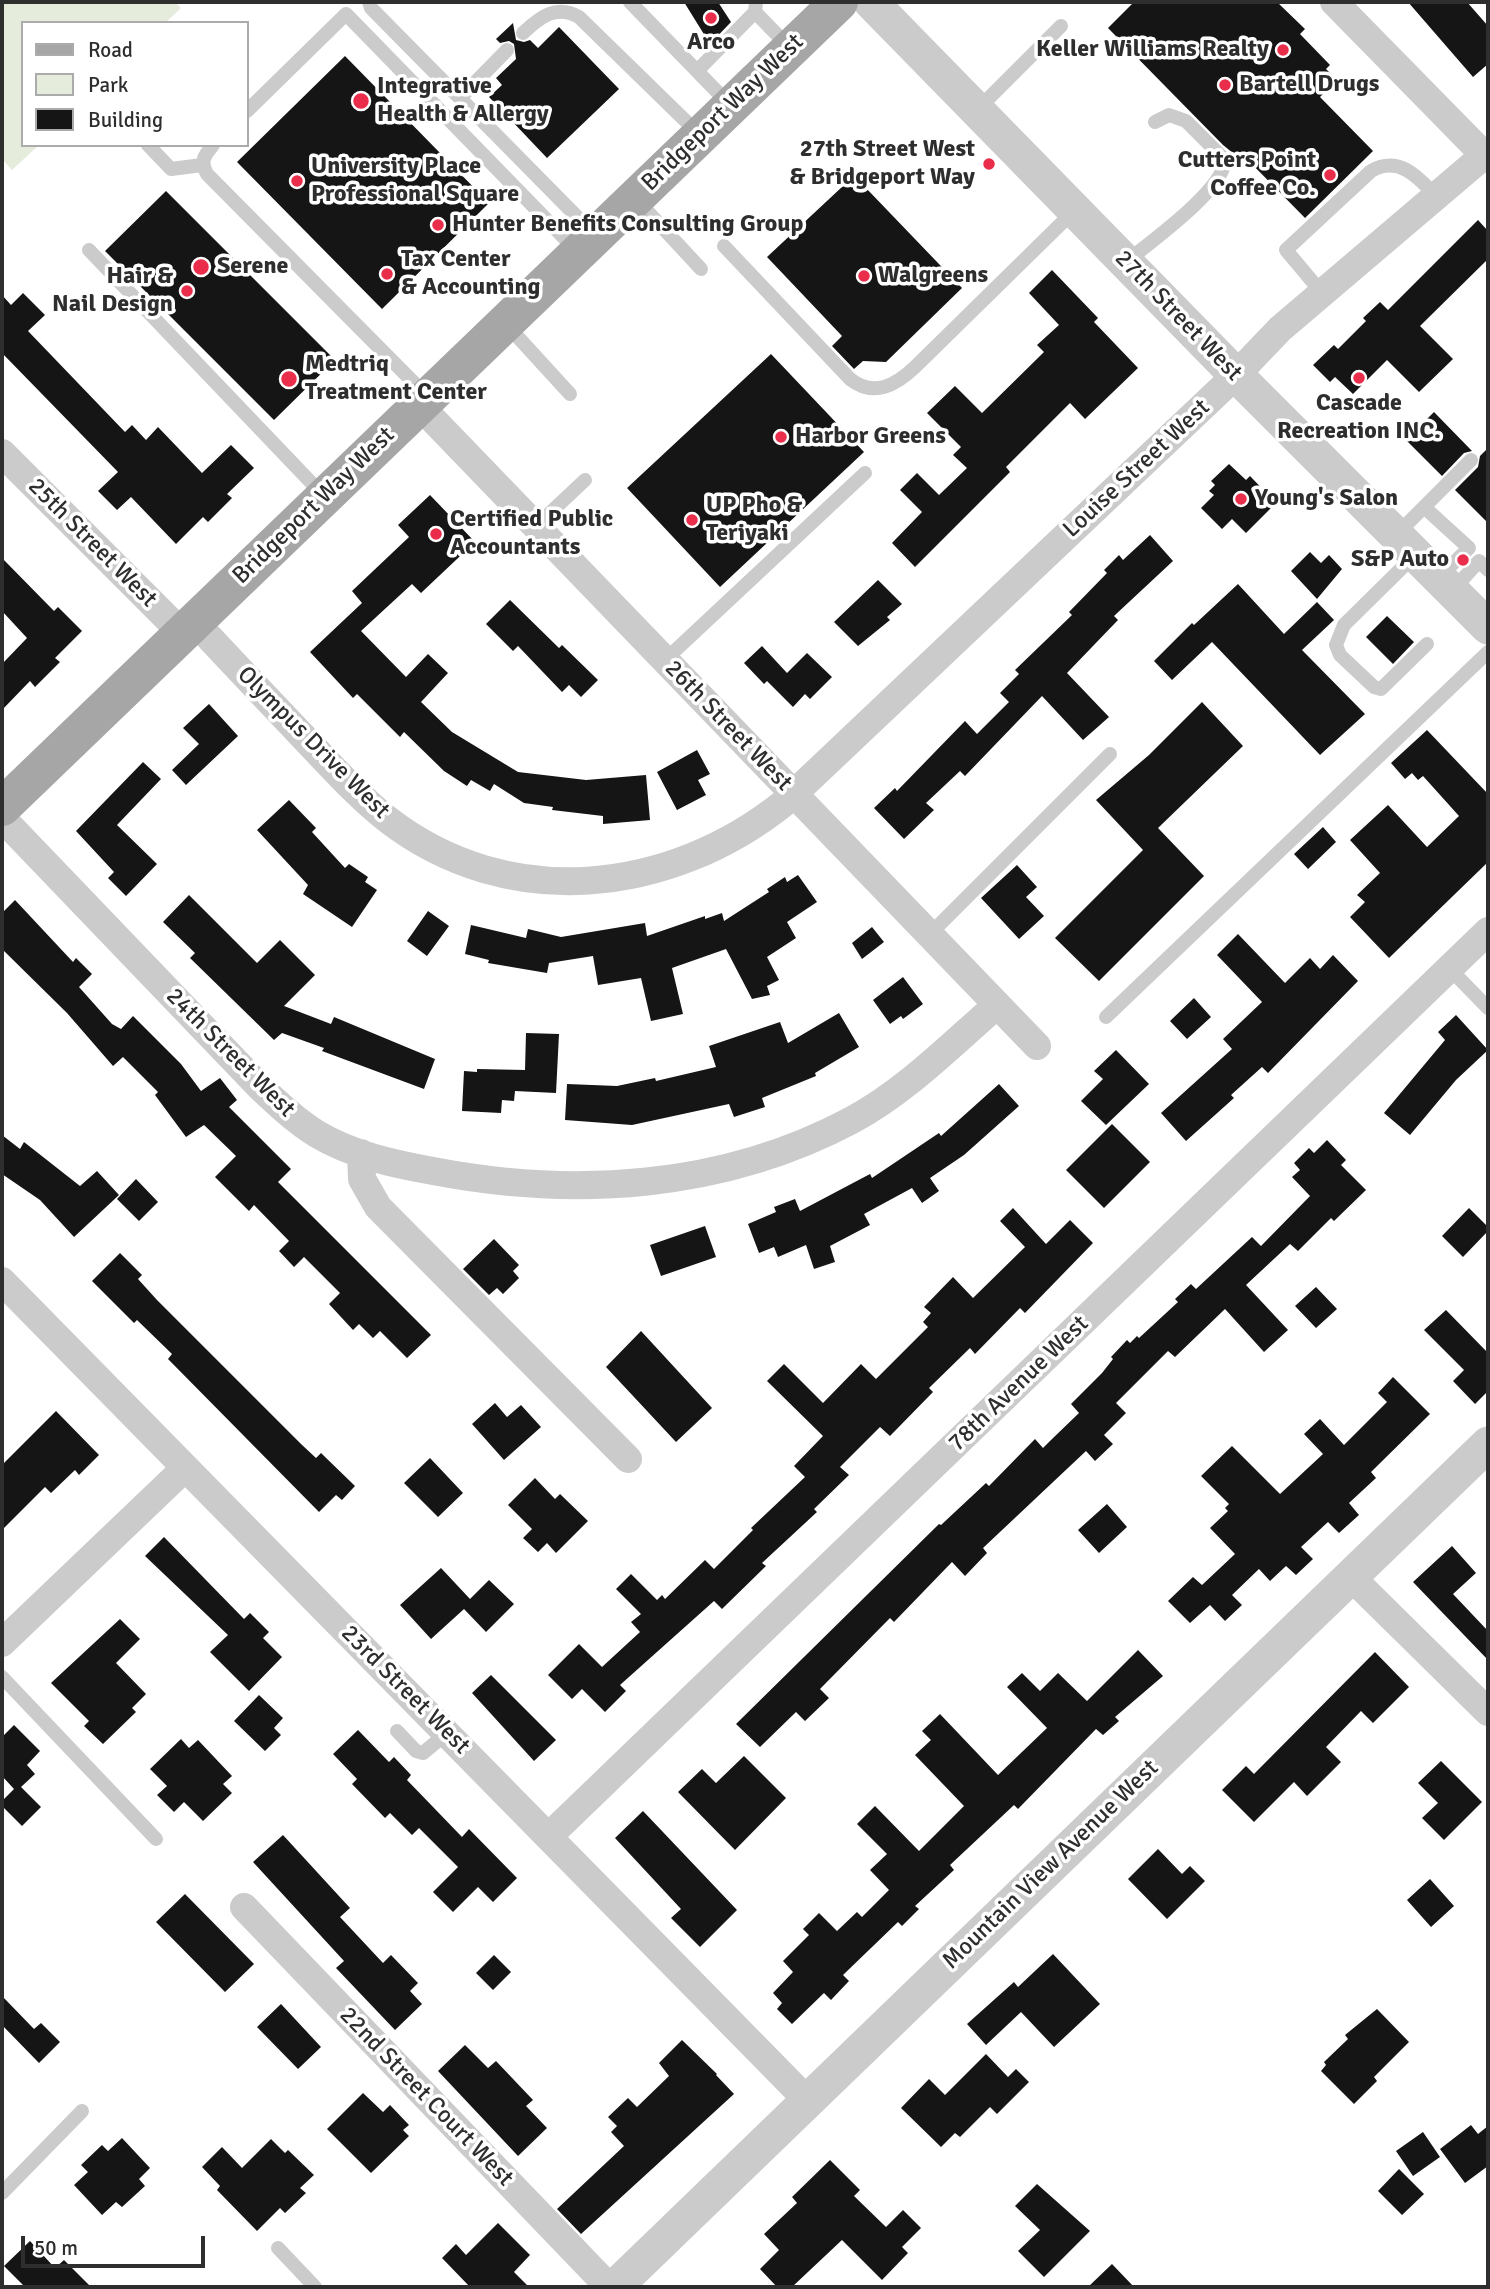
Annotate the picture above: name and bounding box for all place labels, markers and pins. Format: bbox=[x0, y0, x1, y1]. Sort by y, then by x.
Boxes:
marker: Arco bbox=[703, 10, 719, 26]
place label: Arco bbox=[687, 29, 735, 57]
place label: Keller Williams Realty bbox=[1036, 36, 1269, 64]
marker: Keller Williams Realty bbox=[1275, 42, 1291, 58]
place label: Bartell Drugs bbox=[1239, 71, 1379, 99]
place label: Integrative Health & Allergy bbox=[377, 73, 549, 129]
marker: Bartell Drugs bbox=[1217, 77, 1233, 93]
marker: Integrative Health & Allergy bbox=[351, 91, 371, 111]
place label: 27th Street West & Bridgeport Way bbox=[789, 136, 975, 192]
place label: Cutters Point Coffee Co. bbox=[1178, 147, 1316, 203]
place label: University Place Professional Square bbox=[311, 153, 519, 209]
marker: 27th Street West & Bridgeport Way bbox=[981, 156, 997, 172]
marker: Cutters Point Coffee Co. bbox=[1322, 167, 1338, 183]
marker: University Place Professional Square bbox=[289, 173, 305, 189]
place label: Hunter Benefits Consulting Group bbox=[452, 211, 803, 239]
marker: Hunter Benefits Consulting Group bbox=[430, 217, 446, 233]
place label: Tax Center & Accounting bbox=[401, 246, 540, 302]
place label: Serene bbox=[217, 253, 288, 281]
marker: Serene bbox=[191, 257, 211, 277]
place label: Walgreens bbox=[878, 262, 988, 290]
place label: Hair & Nail Design bbox=[52, 263, 173, 319]
marker: Tax Center & Accounting bbox=[379, 266, 395, 282]
marker: Walgreens bbox=[856, 268, 872, 284]
marker: Hair & Nail Design bbox=[179, 283, 195, 299]
place label: Medtriq Treatment Center bbox=[305, 351, 487, 407]
marker: Medtriq Treatment Center bbox=[279, 369, 299, 389]
marker: Cascade Recreation INC. bbox=[1351, 370, 1367, 386]
place label: Cascade Recreation INC. bbox=[1277, 390, 1441, 446]
place label: Harbor Greens bbox=[795, 423, 946, 451]
marker: Harbor Greens bbox=[773, 429, 789, 445]
place label: Young's Salon bbox=[1255, 485, 1398, 513]
marker: Young's Salon bbox=[1233, 491, 1249, 507]
place label: UP Pho & Teriyaki bbox=[706, 492, 802, 548]
place label: Certified Public Accountants bbox=[450, 506, 613, 562]
marker: UP Pho & Teriyaki bbox=[684, 512, 700, 528]
marker: Certified Public Accountants bbox=[428, 526, 444, 542]
place label: S&P Auto bbox=[1351, 546, 1449, 574]
marker: S&P Auto bbox=[1455, 552, 1471, 568]

